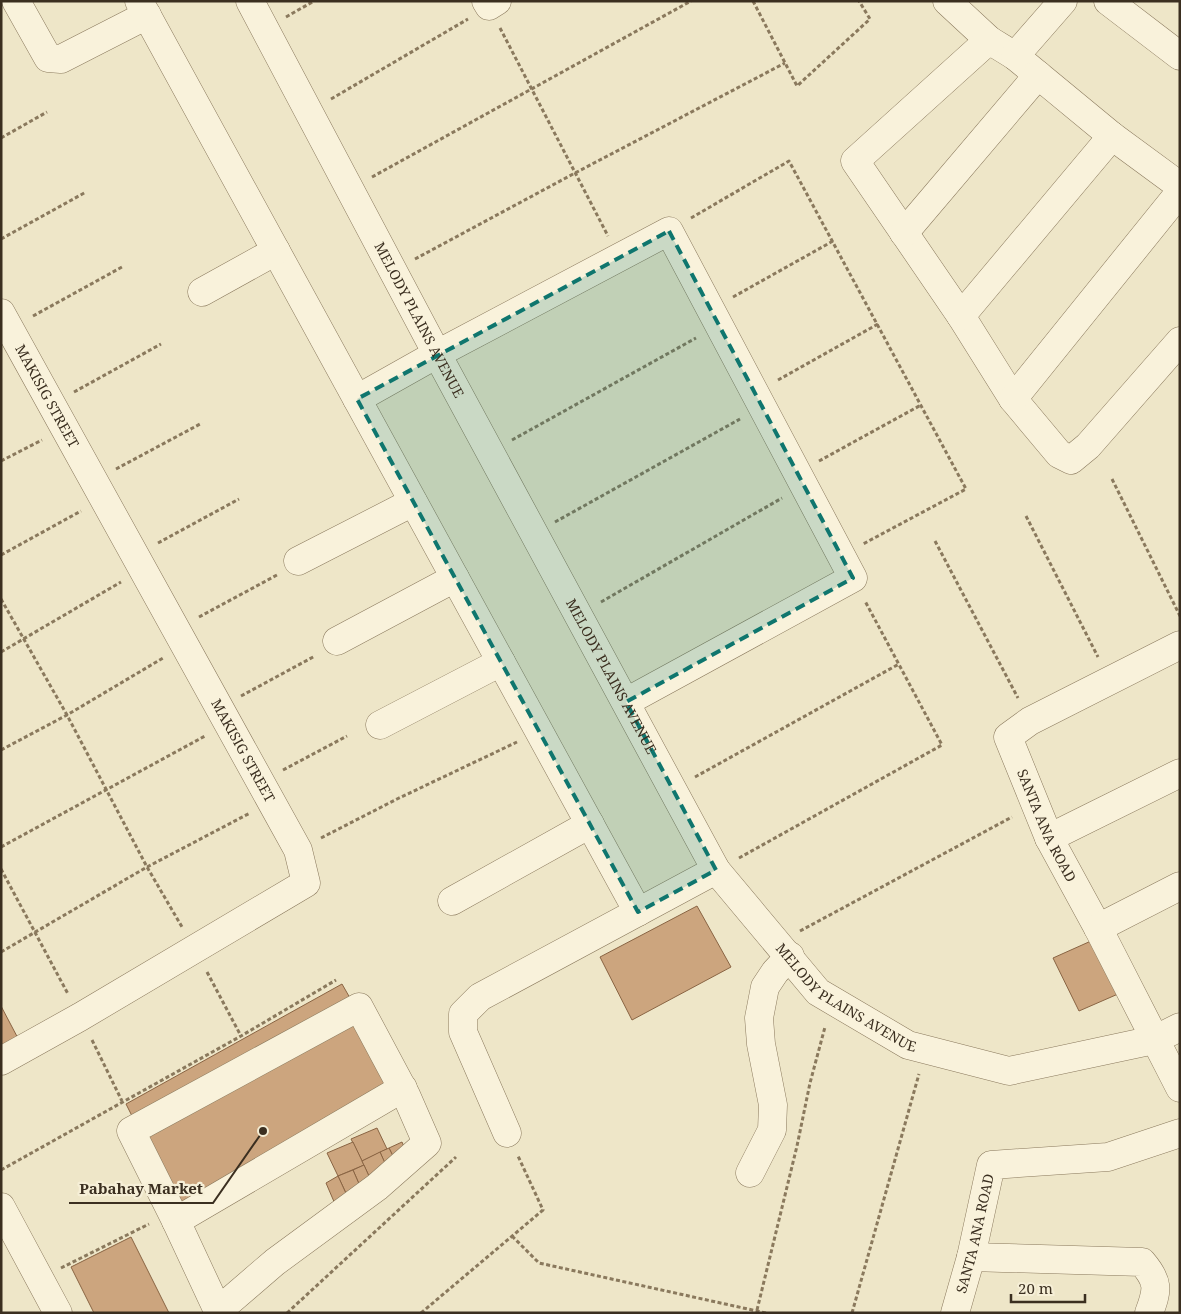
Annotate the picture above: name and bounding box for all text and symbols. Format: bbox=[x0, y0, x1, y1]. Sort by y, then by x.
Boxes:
street label: MELODY PLAINS AVENUE bbox=[370, 239, 469, 401]
street label: MAKISIG STREET bbox=[11, 341, 84, 451]
street label: MELODY PLAINS AVENUE bbox=[562, 595, 662, 757]
street label: MAKISIG STREET bbox=[207, 695, 280, 806]
street label: SANTA ANA ROAD bbox=[1013, 766, 1081, 885]
street label: MELODY PLAINS AVENUE bbox=[772, 939, 919, 1056]
street label: SANTA ANA ROAD bbox=[951, 1172, 998, 1295]
callout: Pabahay Market bbox=[69, 1173, 213, 1203]
text: Pabahay Market bbox=[79, 1178, 203, 1198]
scale bar bbox=[1011, 1272, 1085, 1304]
text: 20 m bbox=[1018, 1278, 1053, 1298]

